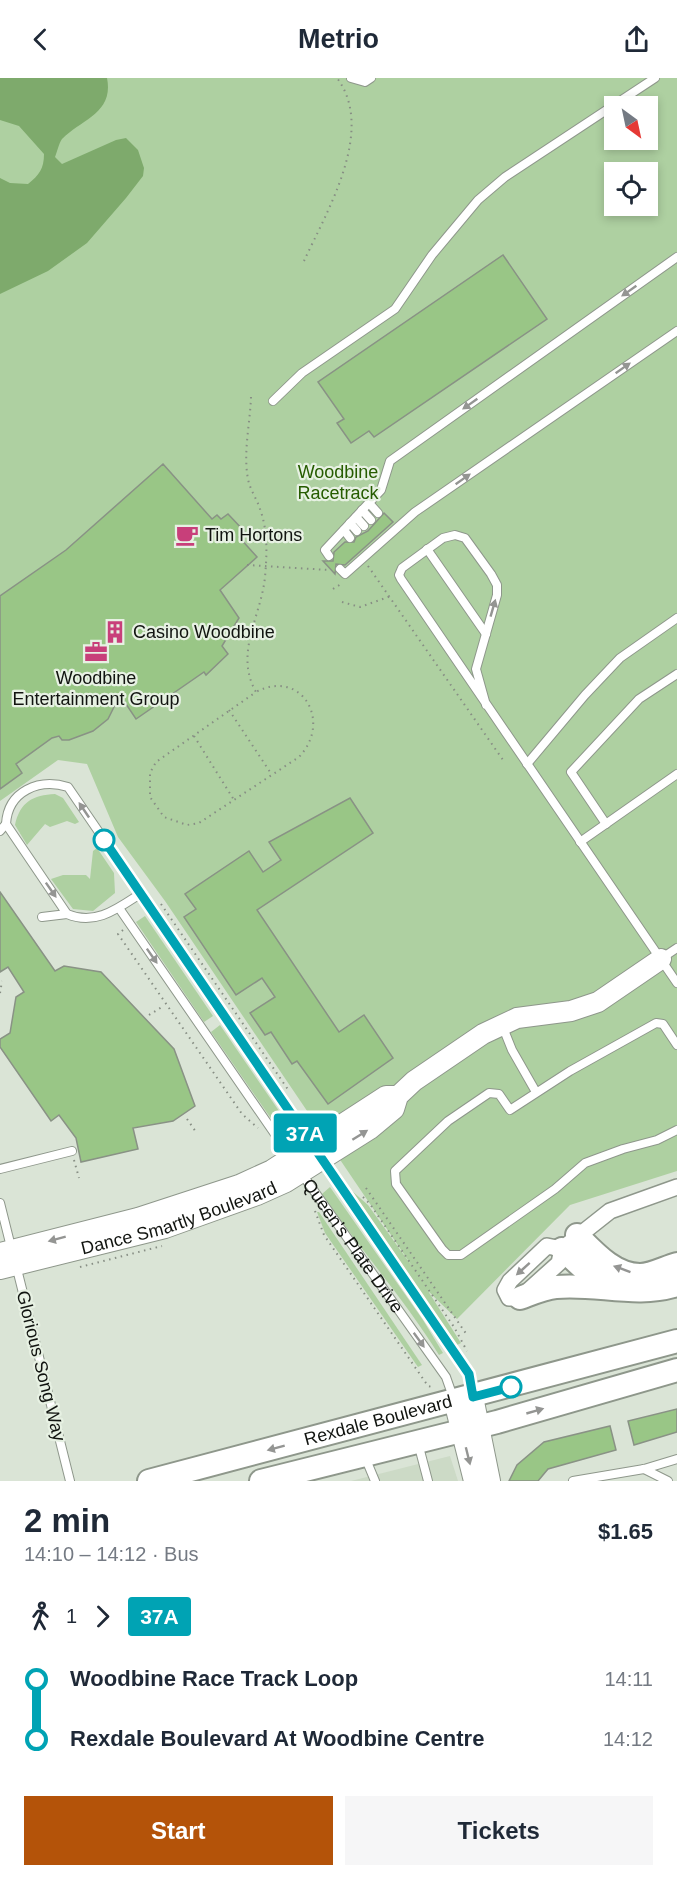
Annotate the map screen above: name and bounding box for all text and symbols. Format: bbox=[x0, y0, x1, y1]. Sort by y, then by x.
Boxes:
icon: back bbox=[24, 23, 57, 56]
icon: share bbox=[620, 23, 653, 56]
text: Metrio bbox=[298, 24, 379, 54]
north arrow bbox=[604, 96, 658, 150]
map controls bbox=[604, 96, 658, 216]
button: locate bbox=[604, 162, 658, 216]
one-way arrow bbox=[622, 285, 638, 297]
one-way arrow bbox=[615, 362, 631, 374]
one-way arrow bbox=[463, 398, 479, 410]
park label: Woodbine Racetrack bbox=[297, 462, 380, 503]
one-way arrow bbox=[454, 473, 470, 485]
cafe icon: Tim Hortons bbox=[174, 522, 200, 548]
place label: Tim Hortons bbox=[205, 525, 302, 545]
one-way arrow bbox=[489, 599, 498, 617]
building icon: Casino Woodbine bbox=[102, 619, 128, 645]
place label: Casino Woodbine bbox=[133, 622, 275, 642]
office icon: Woodbine Entertainment Group bbox=[83, 639, 109, 665]
place label: Woodbine Entertainment Group bbox=[12, 668, 180, 709]
one-way arrow bbox=[78, 803, 90, 819]
unlabelled marker bbox=[93, 829, 115, 851]
one-way arrow bbox=[45, 882, 57, 898]
one-way arrow bbox=[146, 948, 158, 964]
line badge: 37A bbox=[270, 1114, 340, 1152]
text: 37A bbox=[286, 1122, 324, 1145]
one-way arrow bbox=[352, 1130, 368, 1141]
street label: Queen's Plate Drive bbox=[299, 1175, 407, 1317]
street label: Dance Smartly Boulevard bbox=[79, 1178, 280, 1258]
one-way arrow bbox=[48, 1234, 67, 1244]
one-way arrow bbox=[515, 1262, 530, 1276]
one-way arrow bbox=[613, 1264, 631, 1274]
street label: Glorious Song Way bbox=[13, 1289, 69, 1443]
one-way arrow bbox=[413, 1333, 425, 1348]
unlabelled marker bbox=[500, 1376, 522, 1398]
street label: Rexdale Boulevard bbox=[302, 1391, 454, 1449]
one-way arrow bbox=[526, 1405, 545, 1415]
one-way arrow bbox=[267, 1443, 285, 1453]
one-way arrow bbox=[463, 1446, 473, 1465]
text: 2 min bbox=[24, 1502, 110, 1539]
text: $1.65 bbox=[598, 1519, 653, 1544]
text: 14:10 – 14:12 · Bus bbox=[24, 1543, 199, 1565]
icon: walk bbox=[24, 1600, 57, 1633]
icon: forward bbox=[86, 1600, 119, 1633]
text: 1 bbox=[66, 1605, 77, 1627]
text: 37A bbox=[140, 1605, 179, 1628]
text: Woodbine Race Track Loop bbox=[70, 1666, 358, 1691]
text: 14:11 bbox=[604, 1668, 653, 1690]
text: Rexdale Boulevard At Woodbine Centre bbox=[70, 1726, 484, 1751]
text: 14:12 bbox=[603, 1728, 653, 1750]
button: Start bbox=[24, 1796, 333, 1865]
button: Tickets bbox=[345, 1796, 653, 1865]

